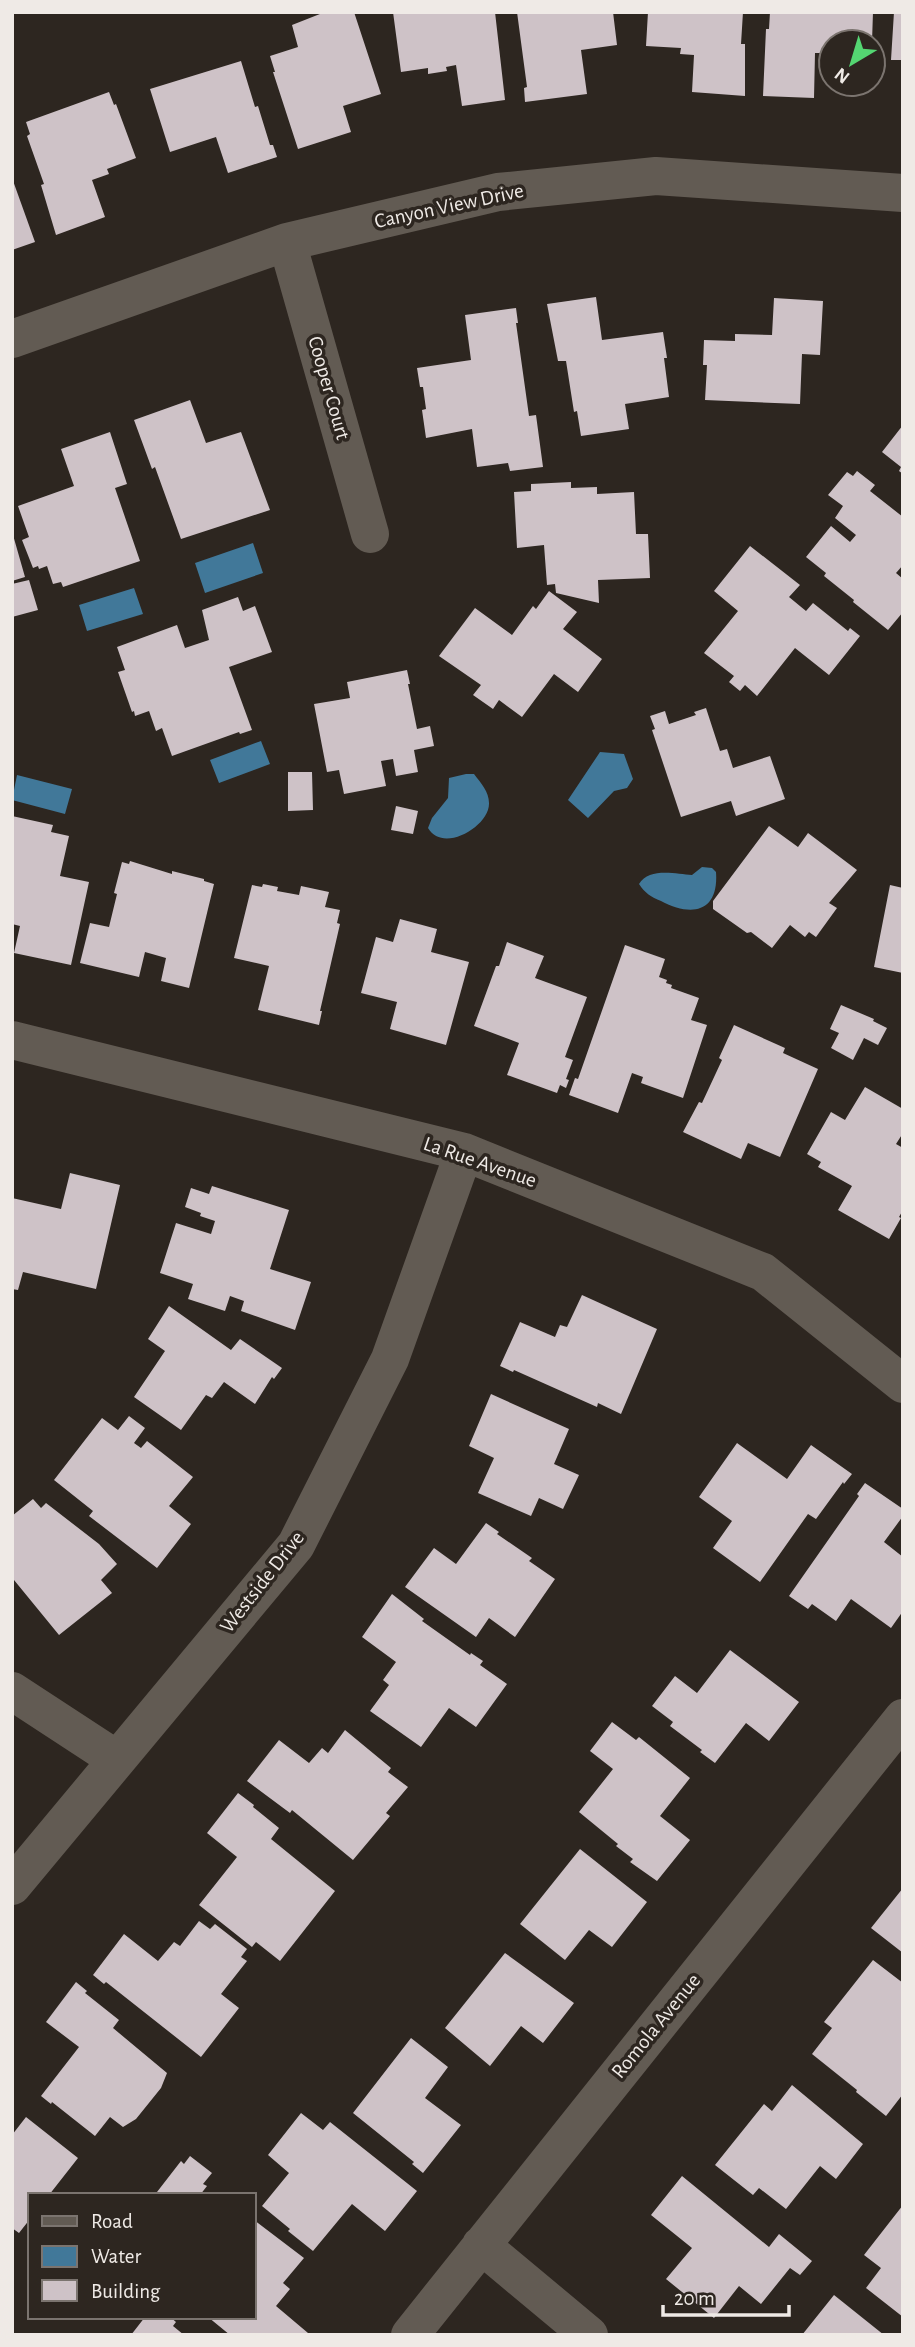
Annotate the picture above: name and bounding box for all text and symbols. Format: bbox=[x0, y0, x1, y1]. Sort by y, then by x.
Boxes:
north arrow bbox=[817, 28, 887, 98]
text: N bbox=[831, 64, 854, 87]
street label: Canyon View Drive bbox=[373, 180, 525, 232]
street label: Cooper Court bbox=[304, 334, 354, 442]
street label: La Rue Avenue bbox=[421, 1133, 539, 1191]
street label: Westside Drive bbox=[216, 1527, 308, 1637]
street label: Romola Avenue bbox=[608, 1970, 704, 2082]
legend bbox=[28, 2193, 256, 2319]
text: Road bbox=[91, 2211, 133, 2232]
text: Water bbox=[91, 2246, 141, 2267]
scale bar bbox=[663, 2274, 789, 2318]
text: Building bbox=[91, 2281, 161, 2302]
text: 20 m bbox=[674, 2288, 715, 2309]

